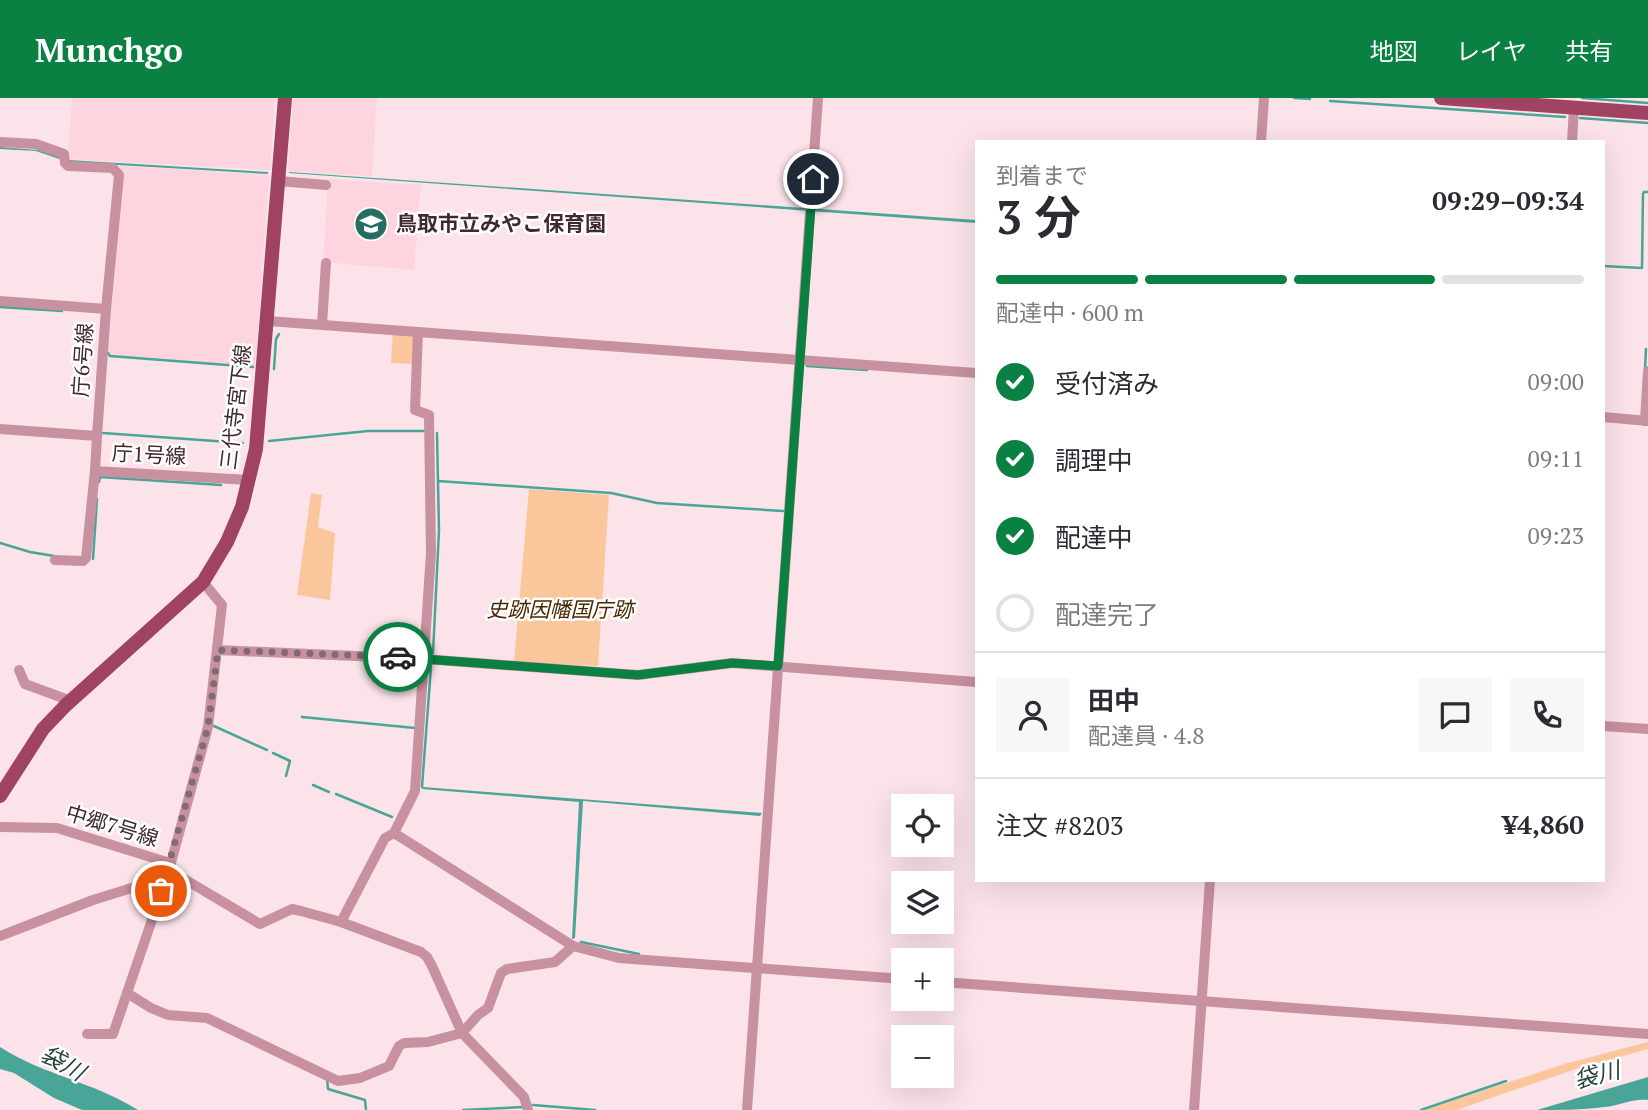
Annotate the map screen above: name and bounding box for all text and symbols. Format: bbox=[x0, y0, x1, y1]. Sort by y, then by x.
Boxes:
text: Munchgo bbox=[35, 28, 183, 71]
text: 地図 bbox=[1370, 35, 1418, 67]
text: レイヤ bbox=[1456, 35, 1527, 67]
text: 共有 bbox=[1565, 35, 1613, 67]
pin bbox=[783, 149, 843, 209]
icon: home bbox=[794, 160, 832, 198]
text: 到着まで bbox=[996, 160, 1088, 191]
text: 09:29–09:34 bbox=[1432, 183, 1584, 217]
text: 3 分 bbox=[996, 186, 1080, 247]
school or university icon: 鳥取市立みやこ保育園 bbox=[352, 205, 390, 243]
place label: 鳥取市立みやこ保育園 bbox=[396, 209, 606, 237]
text: 配達中 · 600 m bbox=[996, 297, 1144, 328]
street label: 庁6号線 bbox=[65, 322, 99, 398]
street label: 三代寺宮下線 bbox=[213, 343, 257, 471]
icon: check bbox=[996, 363, 1034, 401]
text: 受付済み bbox=[1055, 366, 1159, 400]
text: 09:00 bbox=[1527, 366, 1584, 397]
street label: 庁1号線 bbox=[111, 438, 187, 470]
icon: check bbox=[996, 440, 1034, 478]
text: 調理中 bbox=[1055, 443, 1133, 477]
text: 09:11 bbox=[1527, 443, 1584, 474]
icon: check bbox=[996, 517, 1034, 555]
text: 配達中 bbox=[1055, 520, 1133, 554]
text: 09:23 bbox=[1527, 520, 1584, 551]
park label: 史跡因幡国庁跡 bbox=[487, 595, 636, 623]
text: 配達完了 bbox=[1055, 597, 1159, 631]
courier bbox=[363, 622, 433, 692]
icon: car bbox=[379, 638, 417, 676]
button: person bbox=[996, 678, 1070, 752]
button: chat bbox=[1418, 678, 1492, 752]
button: phone bbox=[1510, 678, 1584, 752]
text: 田中 bbox=[1088, 683, 1140, 717]
text: 配達員 · 4.8 bbox=[1088, 720, 1205, 751]
map controls bbox=[891, 794, 954, 1088]
button: locate bbox=[891, 794, 954, 857]
street label: 中郷7号線 bbox=[63, 798, 162, 852]
text: ¥4,860 bbox=[1503, 807, 1584, 841]
text: 注文 #8203 bbox=[996, 808, 1124, 842]
pin bbox=[131, 861, 191, 921]
button: layers bbox=[891, 871, 954, 934]
icon: bag bbox=[142, 872, 180, 910]
button: + bbox=[891, 948, 954, 1011]
button: − bbox=[891, 1025, 954, 1088]
water label: 袋川 bbox=[36, 1038, 93, 1089]
water label: 袋川 bbox=[1571, 1053, 1626, 1095]

